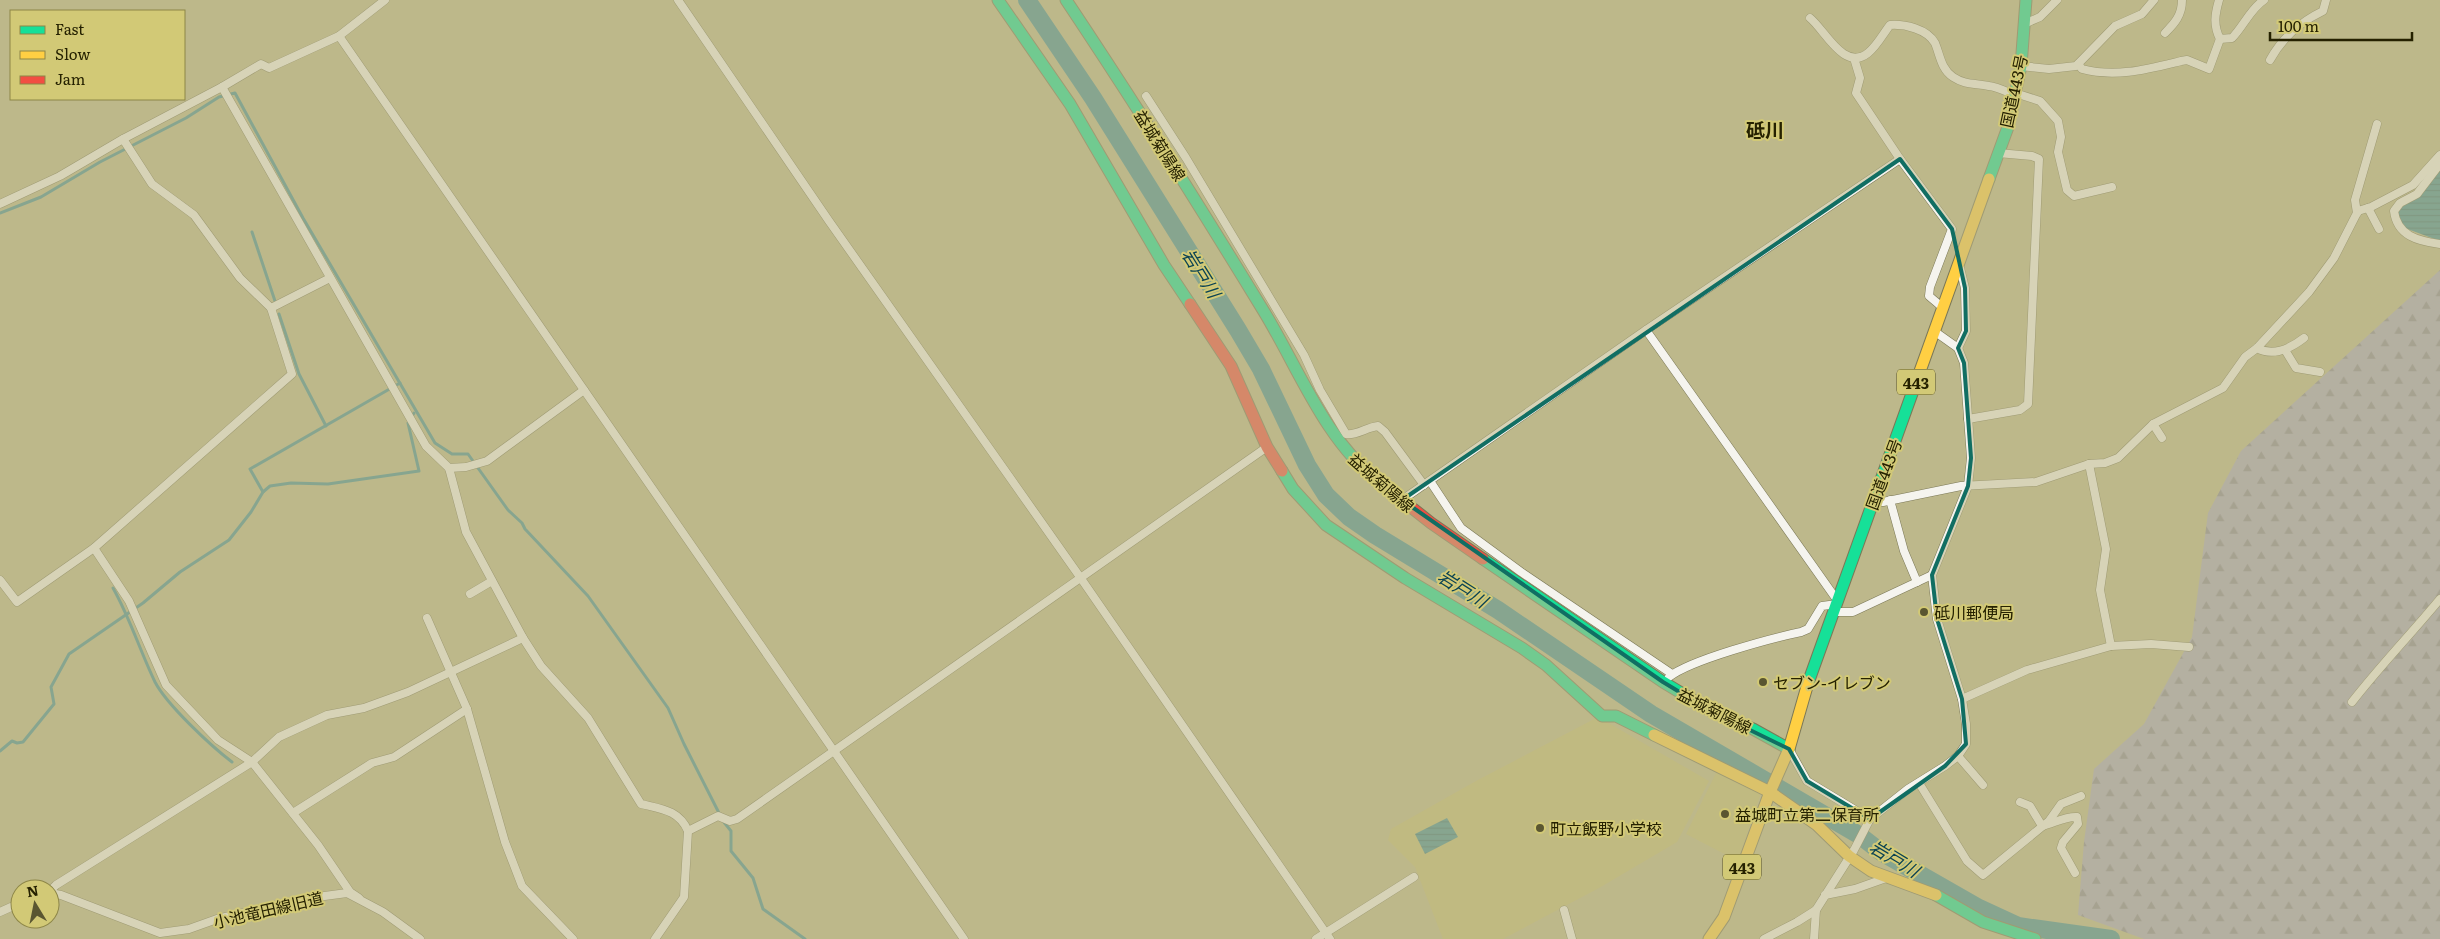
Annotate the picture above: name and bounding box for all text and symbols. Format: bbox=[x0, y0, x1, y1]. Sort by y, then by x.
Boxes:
legend bbox=[10, 10, 185, 100]
scale bar bbox=[2270, 10, 2412, 42]
text: 100 m bbox=[2278, 14, 2319, 37]
text: Fast bbox=[55, 17, 84, 40]
text: Slow bbox=[55, 42, 90, 65]
street label: 国道443号 bbox=[1994, 52, 2032, 130]
text: Jam bbox=[55, 67, 86, 90]
street label: 益城菊陽線 bbox=[1130, 105, 1192, 185]
district label: 砥川 bbox=[1746, 115, 1784, 143]
water label: 岩戸川 bbox=[1176, 243, 1229, 305]
road number: 443 bbox=[1897, 370, 1935, 394]
street label: 国道443号 bbox=[1859, 435, 1907, 513]
street label: 益城菊陽線 bbox=[1344, 447, 1420, 517]
water label: 岩戸川 bbox=[1433, 562, 1495, 615]
place label: 砥川郵便局 bbox=[1934, 600, 2014, 624]
marker: 砥川郵便局 bbox=[1918, 606, 1930, 618]
place label: セブン-イレブン bbox=[1773, 670, 1891, 694]
marker: セブン-イレブン bbox=[1757, 676, 1769, 688]
street label: 益城菊陽線 bbox=[1674, 681, 1756, 739]
place label: 益城町立第二保育所 bbox=[1735, 802, 1879, 826]
marker: 益城町立第二保育所 bbox=[1719, 808, 1731, 820]
place label: 町立飯野小学校 bbox=[1550, 816, 1662, 840]
marker: 町立飯野小学校 bbox=[1534, 822, 1546, 834]
water label: 岩戸川 bbox=[1865, 833, 1927, 885]
road number: 443 bbox=[1723, 854, 1761, 880]
north arrow bbox=[10, 879, 60, 929]
text: N bbox=[25, 879, 40, 901]
street label: 小池竜田線旧道 bbox=[211, 885, 325, 933]

